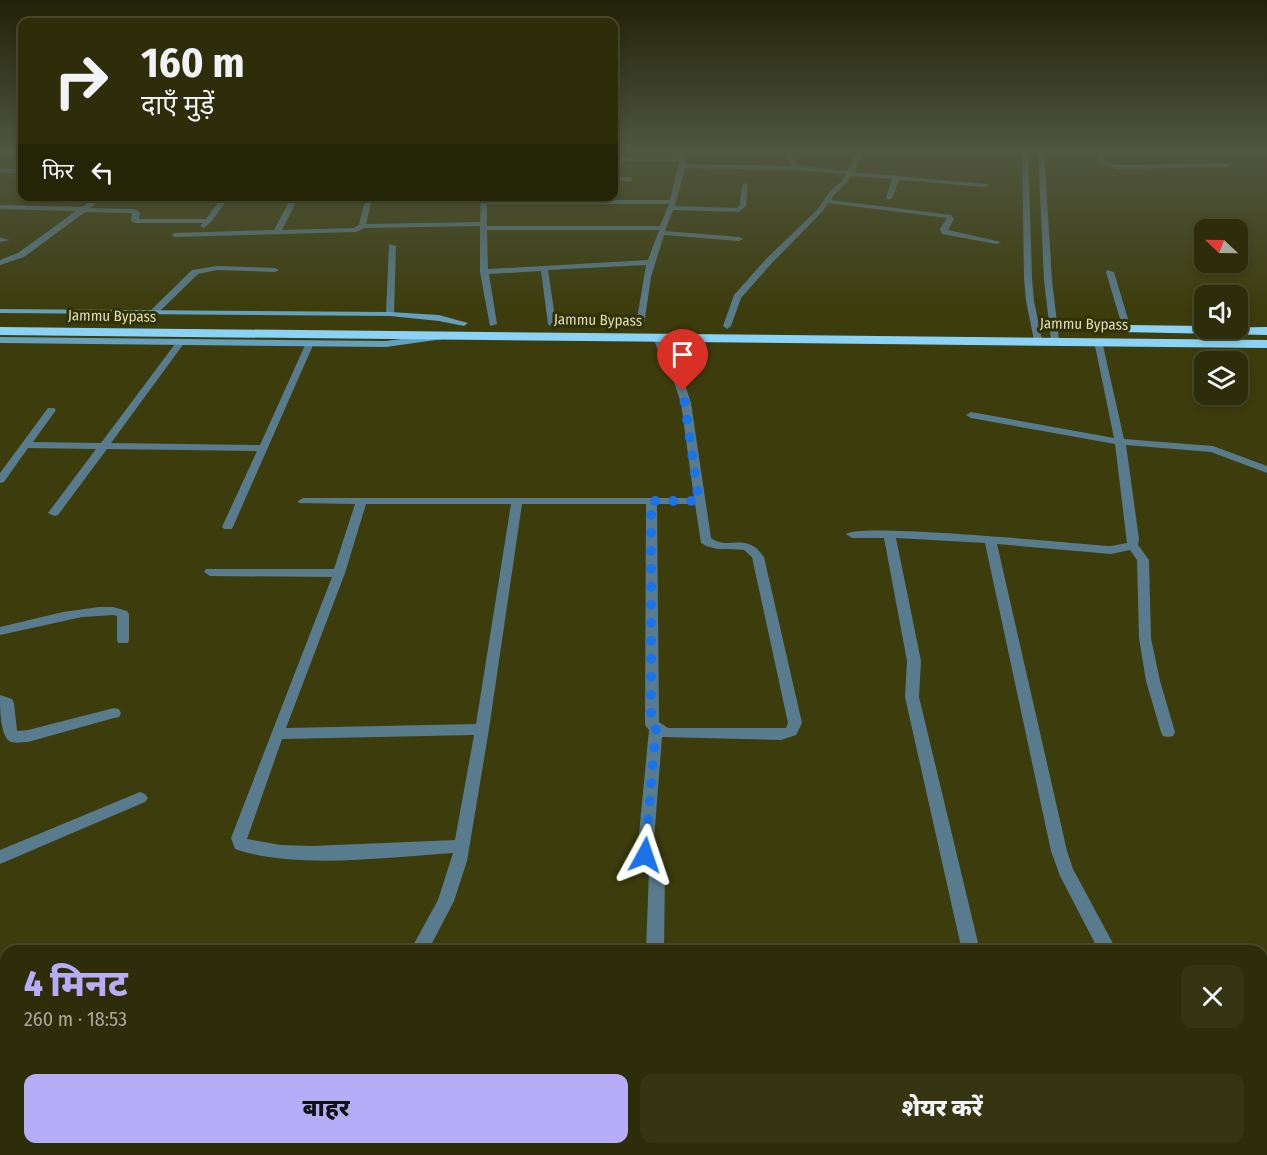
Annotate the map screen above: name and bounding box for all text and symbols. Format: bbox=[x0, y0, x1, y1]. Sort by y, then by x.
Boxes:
text: 160 m bbox=[141, 38, 244, 88]
icon: right bbox=[42, 42, 120, 120]
text: दाएँ मुड़ें bbox=[141, 89, 214, 121]
icon: left bbox=[86, 156, 119, 189]
text: फिर bbox=[42, 158, 74, 185]
north arrow bbox=[1194, 219, 1248, 273]
map controls bbox=[1194, 219, 1248, 405]
button: sound bbox=[1194, 285, 1248, 339]
street label: Jammu Bypass bbox=[68, 306, 156, 326]
street label: Jammu Bypass bbox=[554, 310, 642, 330]
street label: Jammu Bypass bbox=[1040, 314, 1128, 334]
pin bbox=[657, 329, 708, 391]
icon: arrive bbox=[666, 338, 699, 371]
button: layers bbox=[1194, 351, 1248, 405]
position arrow bbox=[613, 823, 677, 887]
text: 4 मिनट bbox=[24, 962, 128, 1006]
button: close bbox=[1181, 965, 1244, 1028]
text: 260 m · 18:53 bbox=[24, 1007, 127, 1031]
button: बाहर bbox=[24, 1074, 628, 1143]
button: शेयर करें bbox=[640, 1074, 1244, 1143]

